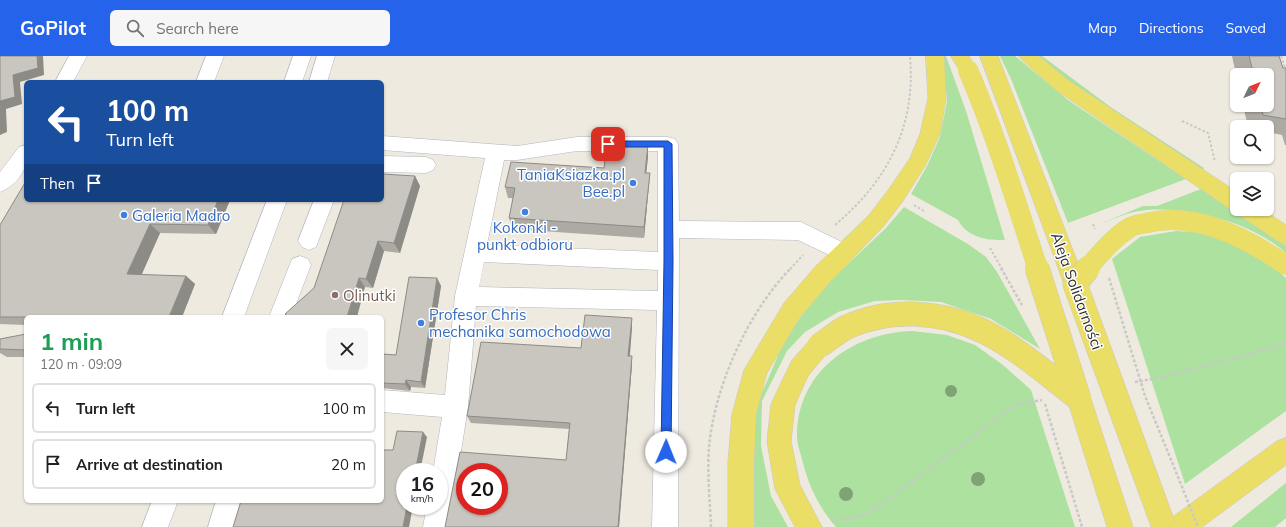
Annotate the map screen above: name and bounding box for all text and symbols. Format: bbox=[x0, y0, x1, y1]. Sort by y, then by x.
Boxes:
search box bbox=[110, 10, 390, 46]
text: GoPilot bbox=[20, 16, 86, 40]
icon: search bbox=[124, 17, 146, 39]
text: Search here bbox=[156, 19, 239, 38]
text: Map bbox=[1088, 19, 1117, 37]
text: Directions bbox=[1139, 19, 1204, 37]
text: Saved bbox=[1226, 19, 1266, 37]
north arrow bbox=[1230, 68, 1274, 112]
map controls bbox=[1230, 68, 1274, 216]
text: 100 m bbox=[106, 93, 189, 128]
icon: left bbox=[40, 96, 92, 148]
button: search bbox=[1230, 120, 1274, 164]
pin bbox=[591, 127, 625, 161]
text: Turn left bbox=[106, 128, 174, 151]
icon: arrive bbox=[597, 133, 619, 155]
place label: TaniaKsiazka.pl Bee.pl bbox=[517, 165, 625, 201]
icon: arrive bbox=[83, 172, 105, 194]
button: layers bbox=[1230, 172, 1274, 216]
text: Then bbox=[40, 174, 75, 193]
marker: TaniaKsiazka.pl Bee.pl bbox=[628, 178, 638, 188]
place label: Galeria Madro bbox=[132, 206, 230, 225]
marker: Kokonki - punkt odbioru bbox=[520, 207, 530, 217]
marker: Galeria Madro bbox=[119, 210, 129, 220]
place label: Kokonki - punkt odbioru bbox=[477, 218, 573, 254]
street label: Aleja Solidarności bbox=[1047, 230, 1107, 352]
place label: Olinutki bbox=[343, 286, 396, 305]
marker: Olinutki bbox=[330, 290, 340, 300]
place label: Profesor Chris mechanika samochodowa bbox=[429, 305, 611, 341]
marker: Profesor Chris mechanika samochodowa bbox=[416, 318, 426, 328]
text: 1 min bbox=[40, 326, 103, 356]
button: close bbox=[326, 328, 368, 370]
text: 120 m · 09:09 bbox=[40, 356, 122, 372]
icon: left bbox=[42, 397, 64, 419]
text: Turn left bbox=[76, 399, 135, 418]
text: 100 m bbox=[322, 399, 366, 418]
position arrow bbox=[645, 431, 687, 473]
icon: arrive bbox=[42, 453, 64, 475]
text: Arrive at destination bbox=[76, 455, 223, 474]
text: 20 m bbox=[331, 455, 366, 474]
speed limit sign: 20 bbox=[456, 463, 508, 515]
text: 16 bbox=[410, 471, 434, 496]
text: km/h bbox=[411, 492, 433, 505]

